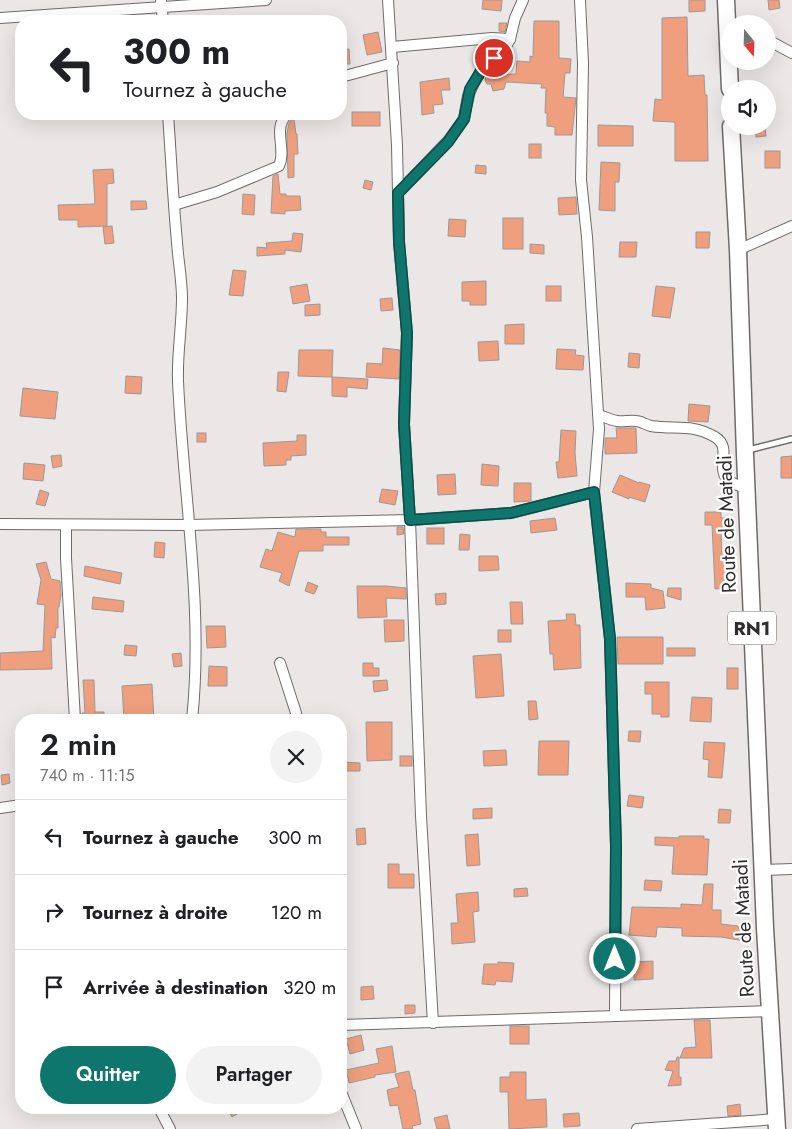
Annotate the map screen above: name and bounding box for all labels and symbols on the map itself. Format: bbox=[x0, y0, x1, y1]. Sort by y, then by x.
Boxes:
north arrow bbox=[721, 15, 776, 70]
pin bbox=[473, 37, 515, 79]
street label: Route de Matadi bbox=[710, 454, 744, 594]
road number: RN1 bbox=[728, 612, 776, 644]
street label: Route de Matadi bbox=[726, 858, 762, 998]
position arrow bbox=[588, 932, 640, 984]

